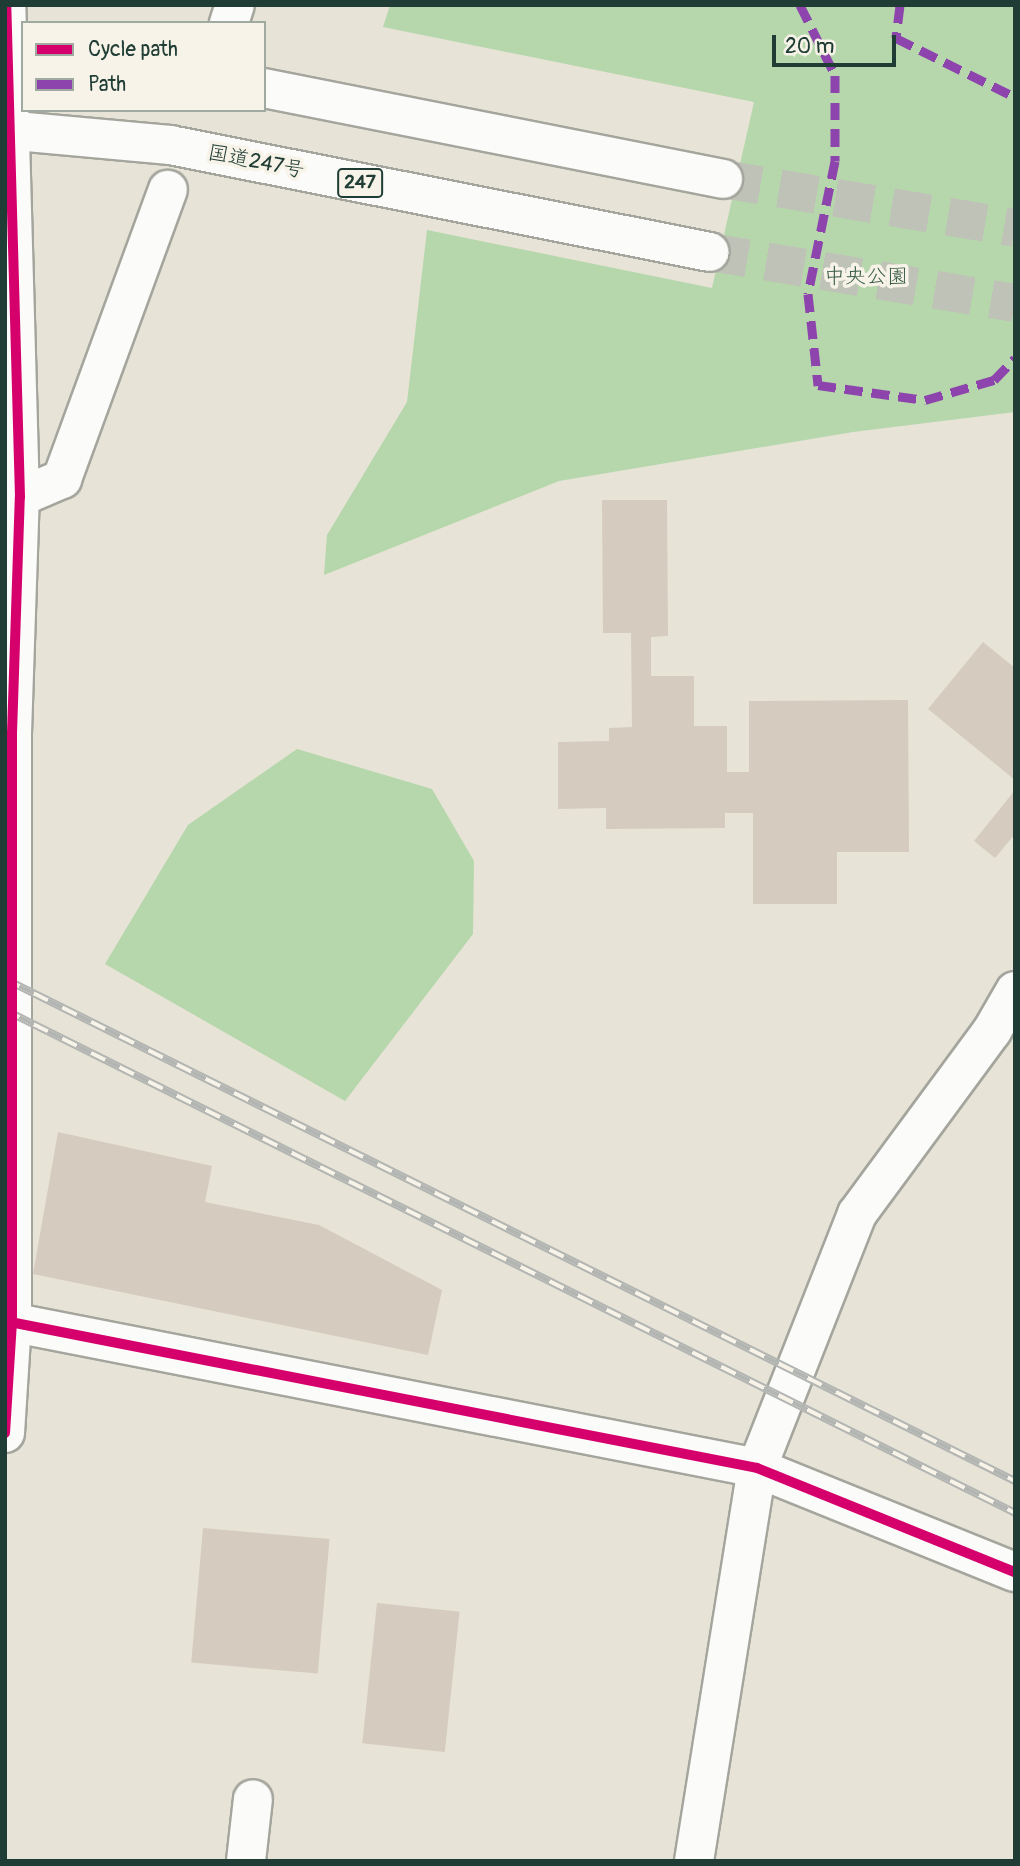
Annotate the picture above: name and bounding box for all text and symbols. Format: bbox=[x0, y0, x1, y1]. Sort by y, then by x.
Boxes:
legend bbox=[21, 21, 266, 112]
scale bar bbox=[775, 21, 899, 65]
text: 20 m bbox=[785, 33, 834, 60]
text: Cycle path bbox=[88, 36, 178, 63]
text: Path bbox=[88, 71, 126, 98]
street label: 国道247号 bbox=[205, 140, 307, 184]
road number: 247 bbox=[336, 168, 384, 198]
park label: 中央公園 bbox=[824, 264, 908, 290]

